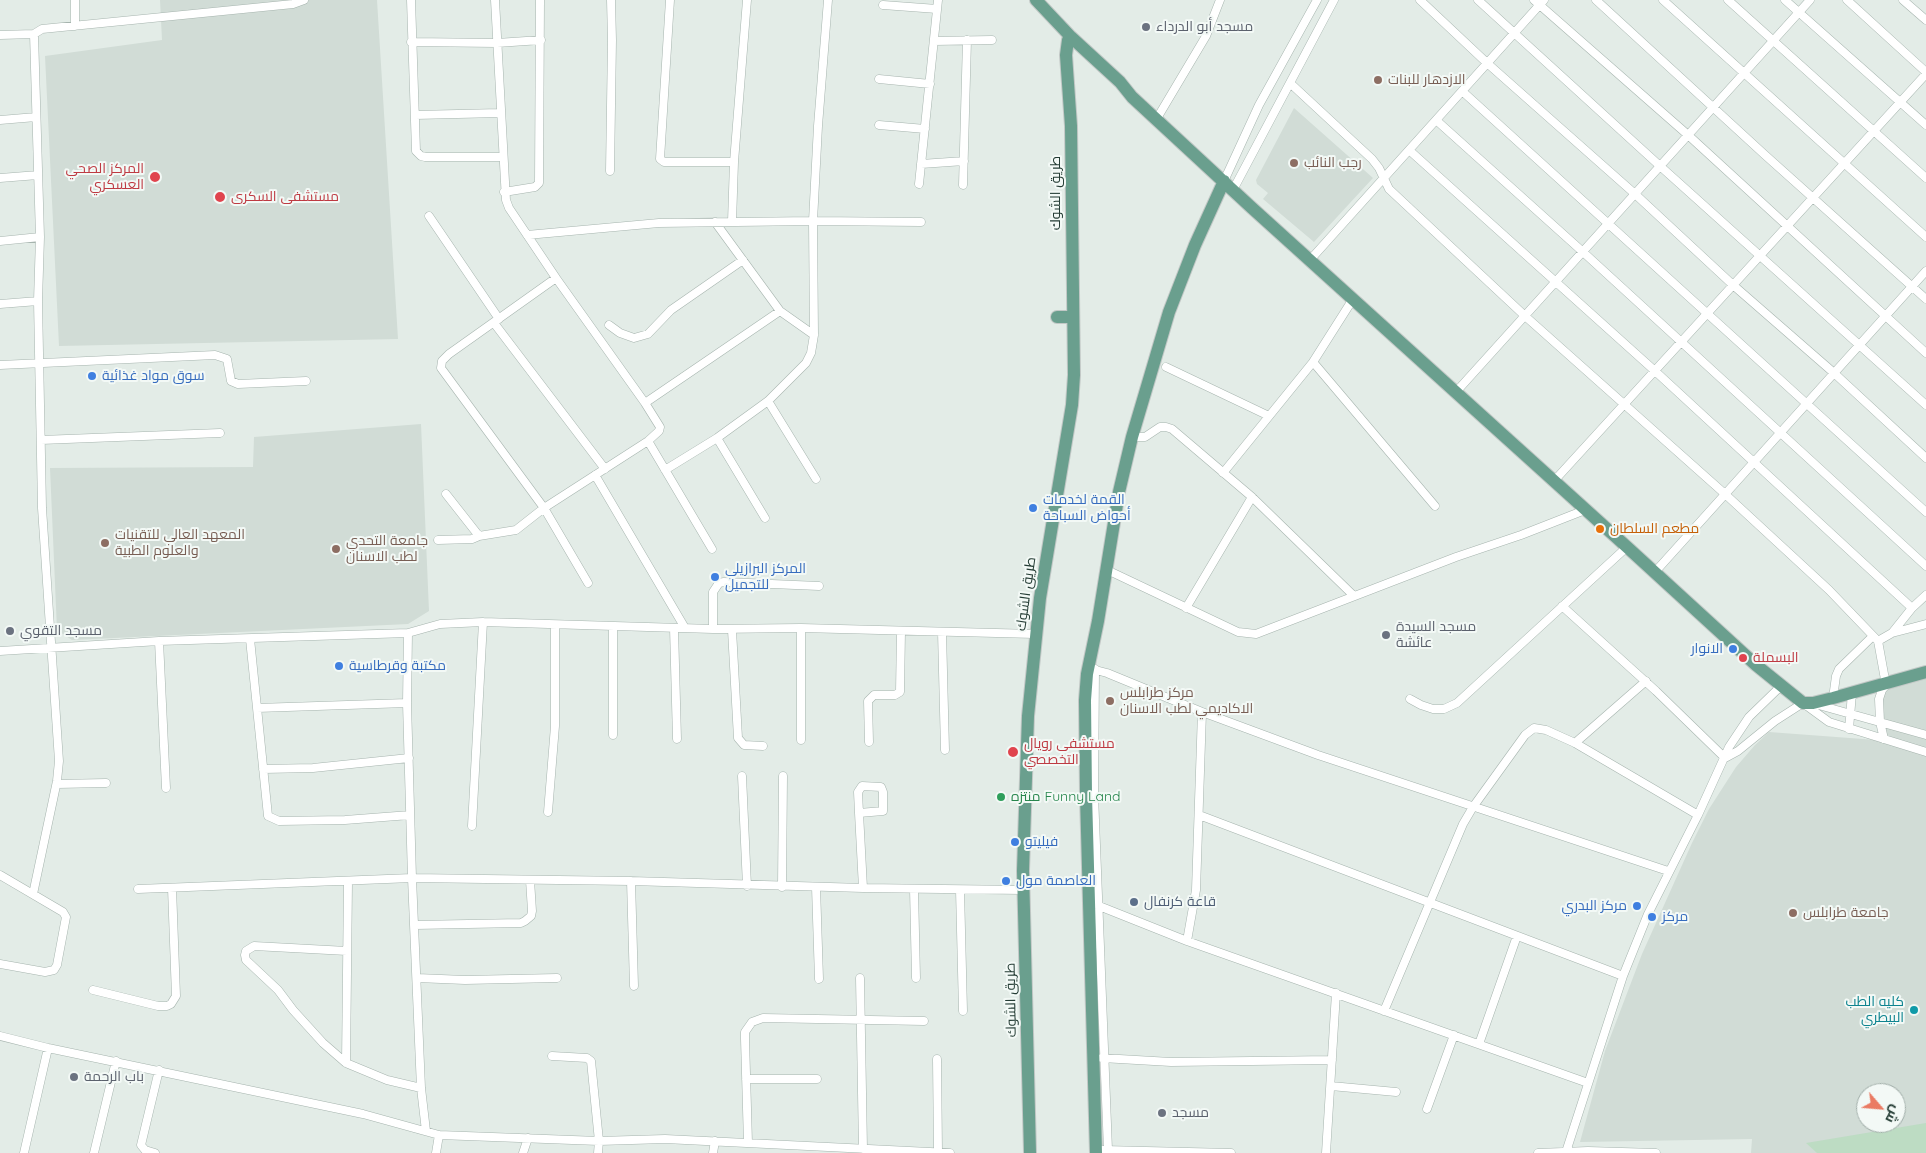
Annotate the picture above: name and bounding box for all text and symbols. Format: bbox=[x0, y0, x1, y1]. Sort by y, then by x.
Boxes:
place label: مسجد أبو الدرداء bbox=[1156, 19, 1253, 35]
marker: مسجد أبو الدرداء bbox=[1140, 21, 1152, 33]
place label: الازدهار للبنات bbox=[1388, 72, 1466, 88]
marker: الازدهار للبنات bbox=[1372, 74, 1384, 86]
place label: رجب النائب bbox=[1304, 155, 1362, 171]
street label: طريق الشوك bbox=[1048, 156, 1064, 230]
marker: رجب النائب bbox=[1288, 157, 1300, 169]
place label: المركز الصحي العسكري bbox=[66, 161, 144, 193]
marker: المركز الصحي العسكري bbox=[148, 170, 162, 184]
place label: مستشفى السكرى bbox=[231, 189, 339, 205]
marker: مستشفى السكرى bbox=[213, 190, 227, 204]
place label: سوق مواد غذائية bbox=[102, 368, 204, 384]
marker: سوق مواد غذائية bbox=[86, 370, 98, 382]
place label: القمة لخدمات أحواض السباحة bbox=[1043, 492, 1131, 524]
marker: القمة لخدمات أحواض السباحة bbox=[1027, 502, 1039, 514]
place label: مطعم السلطان bbox=[1610, 521, 1699, 537]
marker: مطعم السلطان bbox=[1594, 523, 1606, 535]
place label: المعهد العالي للتقنيات والعلوم الطبية bbox=[115, 527, 245, 560]
place label: جامعة التحدي لطب الاسنان bbox=[346, 533, 428, 566]
marker: المعهد العالي للتقنيات والعلوم الطبية bbox=[99, 537, 111, 549]
marker: جامعة التحدي لطب الاسنان bbox=[330, 543, 342, 555]
street label: طريق الشوك bbox=[1012, 556, 1040, 632]
place label: المركز البرازيلي للتجميل bbox=[725, 561, 806, 594]
marker: المركز البرازيلي للتجميل bbox=[709, 571, 721, 583]
place label: مسجد السيدة عائشة bbox=[1396, 619, 1476, 652]
place label: مسجد التقوي bbox=[20, 623, 102, 639]
marker: مسجد التقوي bbox=[4, 625, 16, 637]
marker: مسجد السيدة عائشة bbox=[1380, 629, 1392, 641]
place label: الانوار bbox=[1691, 641, 1723, 657]
marker: الانوار bbox=[1727, 643, 1739, 655]
place label: البسملة bbox=[1753, 650, 1799, 666]
marker: البسملة bbox=[1737, 652, 1749, 664]
place label: مكتبة وقرطاسية bbox=[349, 658, 446, 674]
marker: مكتبة وقرطاسية bbox=[333, 660, 345, 672]
place label: مركز طرابلس الاكاديمي لطب الاسنان bbox=[1120, 685, 1253, 718]
marker: مركز طرابلس الاكاديمي لطب الاسنان bbox=[1104, 695, 1116, 707]
place label: مستشفى رويال التخصصي bbox=[1024, 736, 1115, 769]
marker: مستشفى رويال التخصصي bbox=[1006, 745, 1020, 759]
place label: منتزه Funny Land bbox=[1011, 789, 1120, 805]
marker: منتزه Funny Land bbox=[995, 791, 1007, 803]
place label: فيليتو bbox=[1025, 834, 1058, 850]
marker: فيليتو bbox=[1009, 836, 1021, 848]
place label: العاصمة مول bbox=[1016, 873, 1096, 889]
marker: العاصمة مول bbox=[1000, 875, 1012, 887]
place label: قاعة كرنفال bbox=[1144, 894, 1216, 910]
marker: قاعة كرنفال bbox=[1128, 896, 1140, 908]
place label: مركز البدري bbox=[1562, 898, 1627, 914]
marker: مركز البدري bbox=[1631, 900, 1643, 912]
place label: جامعة طرابلس bbox=[1803, 905, 1889, 921]
marker: جامعة طرابلس bbox=[1787, 907, 1799, 919]
place label: مركز bbox=[1662, 909, 1688, 925]
marker: مركز bbox=[1646, 911, 1658, 923]
street label: طريق الشوك bbox=[1002, 963, 1020, 1037]
place label: كليه الطب البيطري bbox=[1845, 994, 1904, 1026]
marker: كليه الطب البيطري bbox=[1908, 1004, 1920, 1016]
place label: باب الرحمة bbox=[84, 1069, 144, 1085]
marker: باب الرحمة bbox=[68, 1071, 80, 1083]
north arrow bbox=[1856, 1083, 1906, 1133]
text: ش bbox=[1881, 1102, 1906, 1126]
place label: مسجد bbox=[1172, 1105, 1209, 1121]
marker: مسجد bbox=[1156, 1107, 1168, 1119]

